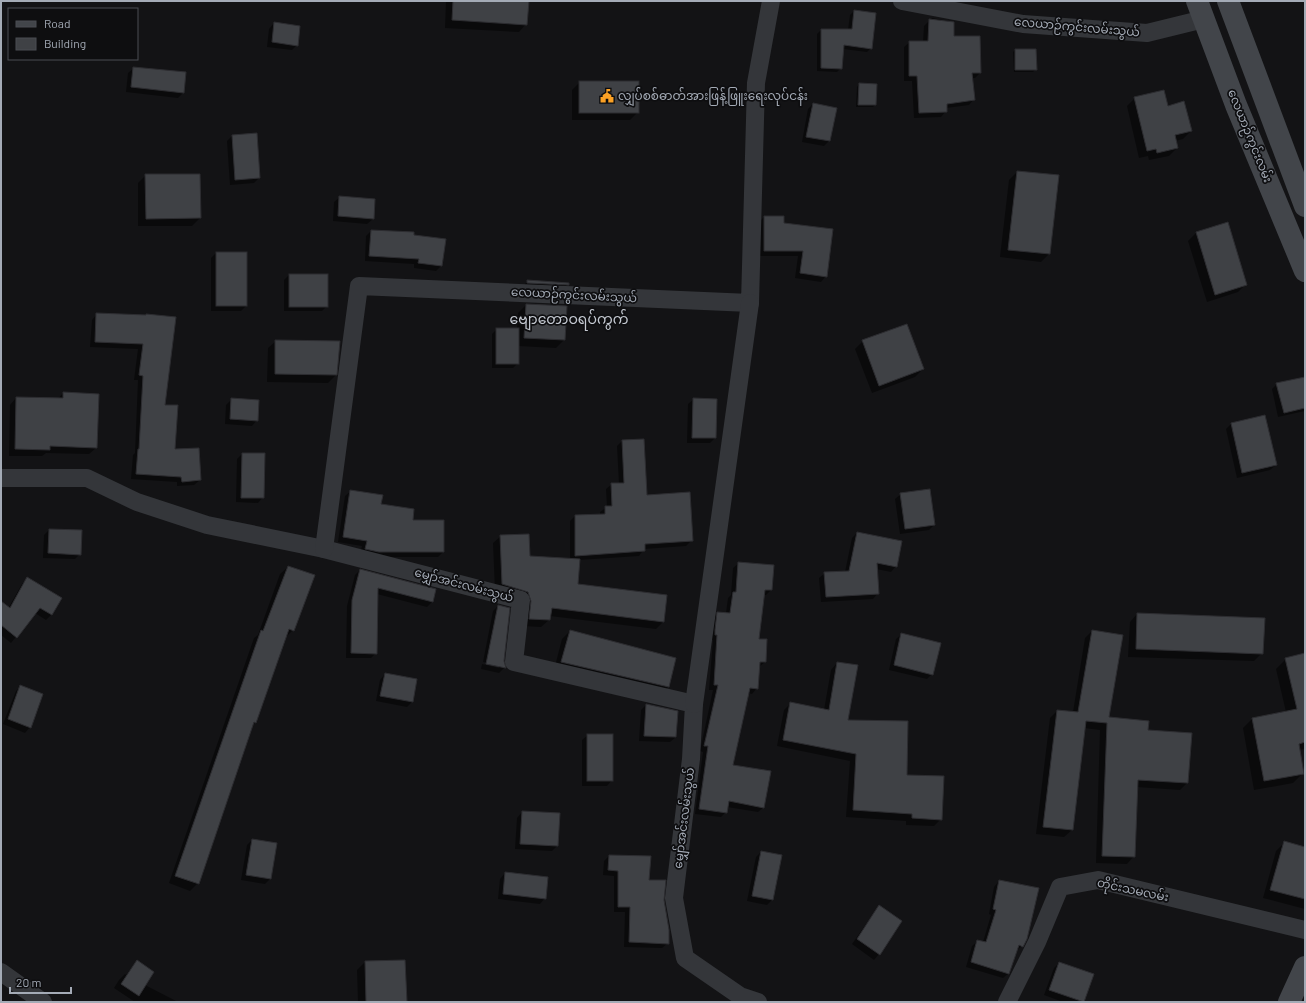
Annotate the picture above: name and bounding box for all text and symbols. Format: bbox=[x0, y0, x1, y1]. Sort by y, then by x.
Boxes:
legend bbox=[8, 8, 138, 60]
street label: လေယာဉ်ကွင်းလမ်းသွယ် bbox=[1013, 13, 1141, 42]
text: Road bbox=[44, 16, 71, 30]
text: Building bbox=[44, 36, 86, 50]
place label: လျှပ်စစ်ဓာတ်အားဖြန့်ဖြူးရေးလုပ်ငန်း bbox=[618, 87, 808, 106]
street label: လေယာဉ်ကွင်းလမ်း bbox=[1222, 87, 1277, 186]
public building icon: လျှပ်စစ်ဓာတ်အားဖြန့်ဖြူးရေးလုပ်ငန်း bbox=[599, 88, 615, 104]
street label: လေယာဉ်ကွင်းလမ်းသွယ် bbox=[511, 283, 637, 308]
district label: ဗျောတောဝရပ်ကွက် bbox=[510, 309, 628, 331]
street label: မျှော်အင်းလမ်းသွယ် bbox=[412, 563, 515, 608]
street label: မျှော်အင်းလမ်းသွယ် bbox=[669, 766, 700, 870]
street label: တိုင်းသမလမ်း bbox=[1095, 874, 1171, 907]
scale bar bbox=[10, 969, 71, 995]
text: 20 m bbox=[16, 975, 42, 989]

